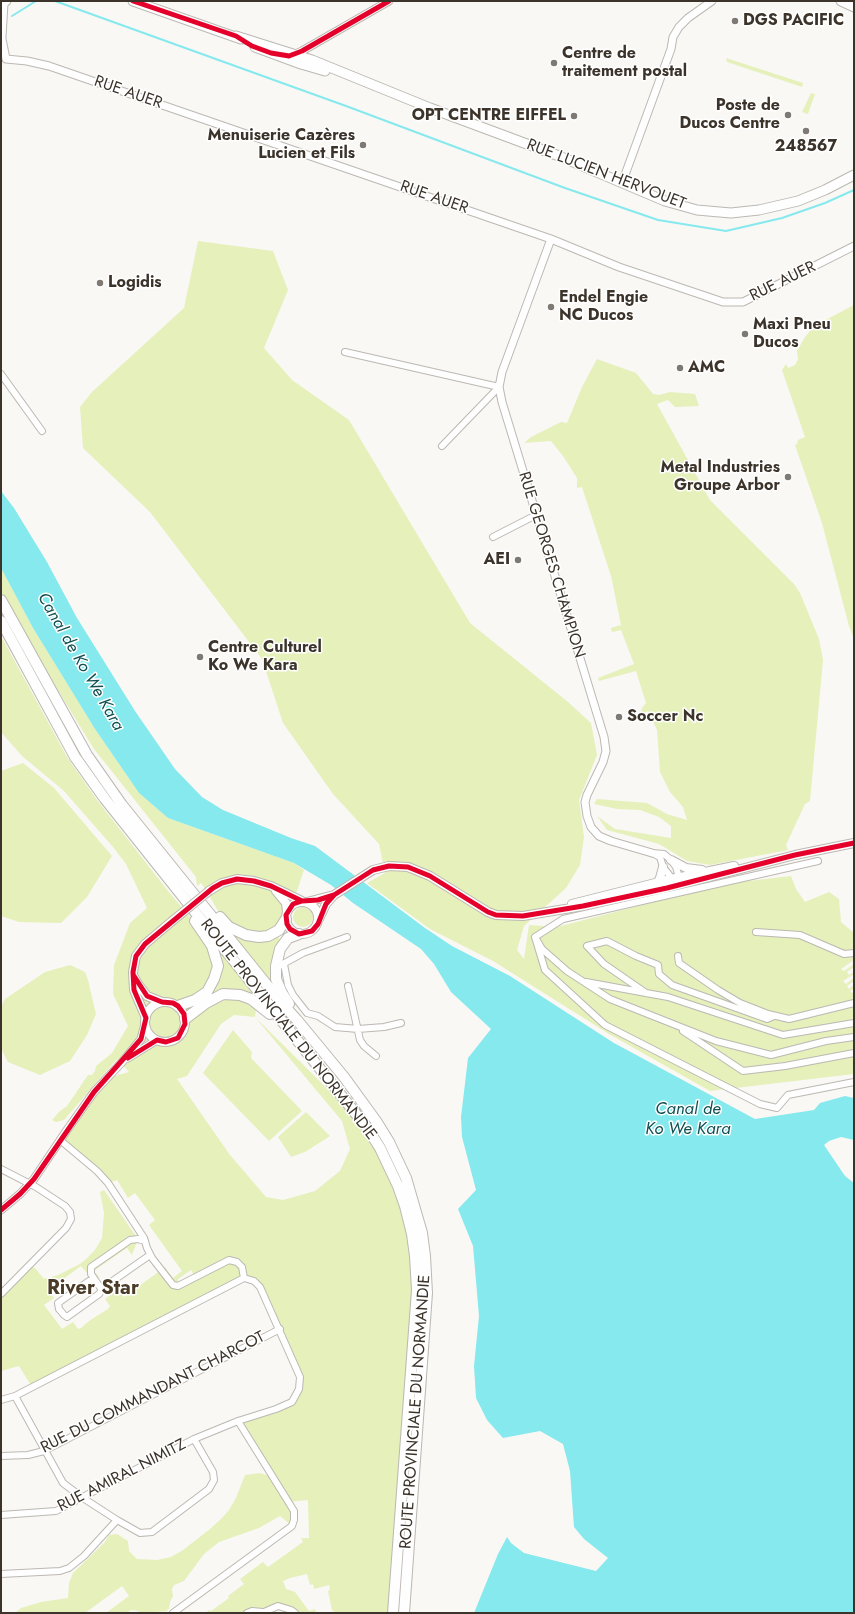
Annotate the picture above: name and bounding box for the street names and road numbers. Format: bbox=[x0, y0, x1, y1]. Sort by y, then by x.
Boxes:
street label: RUE AUER bbox=[91, 72, 165, 114]
street label: RUE LUCIEN HERVOUET bbox=[524, 136, 688, 214]
street label: RUE AUER bbox=[397, 177, 471, 219]
street label: RUE AUER bbox=[747, 258, 819, 306]
street label: RUE GEORGES CHAMPION bbox=[513, 470, 589, 660]
street label: ROUTE PROVINCIALE DU NORMANDIE bbox=[196, 916, 380, 1144]
street label: ROUTE PROVINCIALE DU NORMANDIE bbox=[397, 1274, 435, 1550]
street label: RUE DU COMMANDANT CHARCOT bbox=[38, 1328, 268, 1458]
street label: RUE AMIRAL NIMITZ bbox=[55, 1435, 189, 1517]

